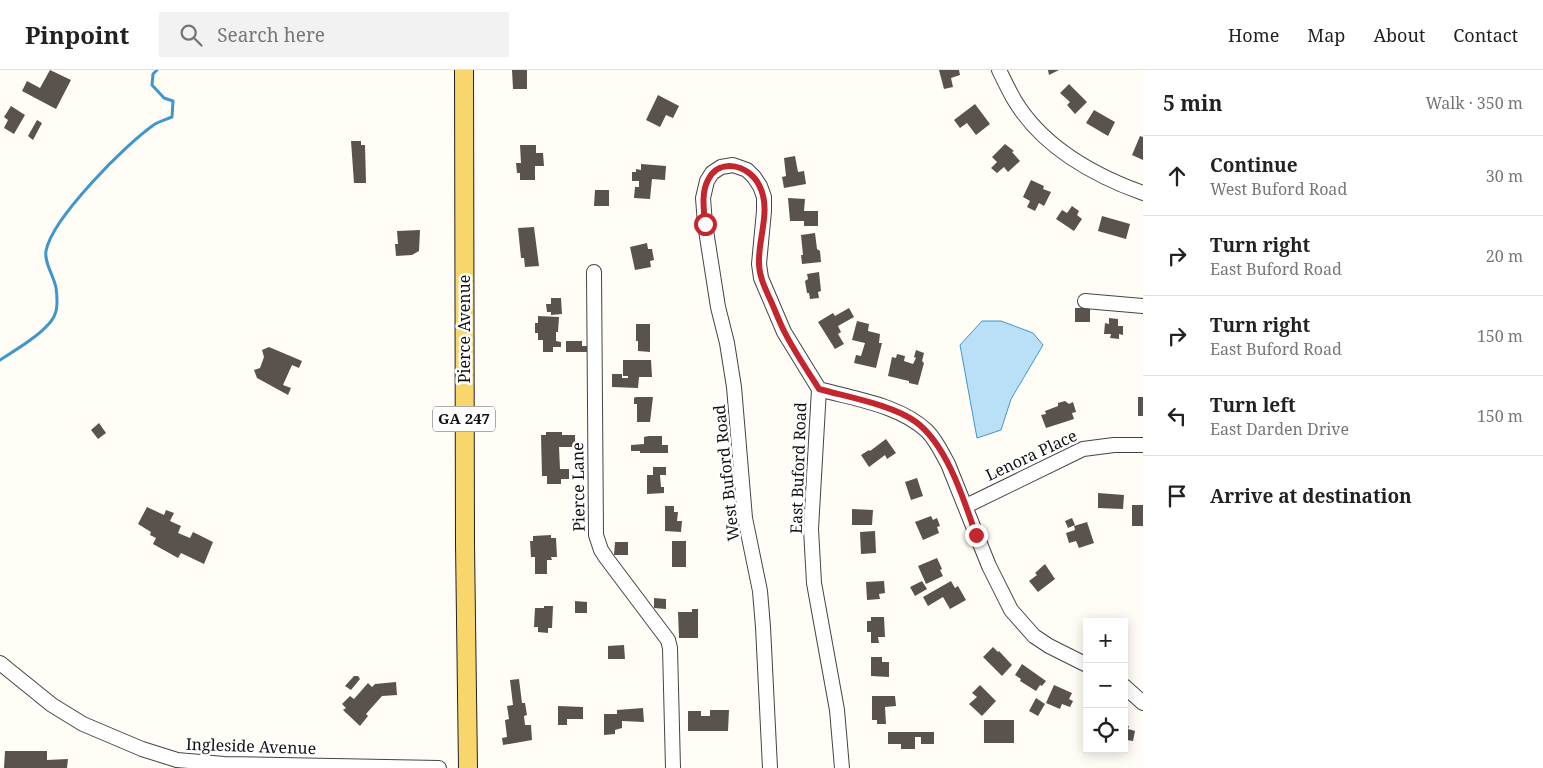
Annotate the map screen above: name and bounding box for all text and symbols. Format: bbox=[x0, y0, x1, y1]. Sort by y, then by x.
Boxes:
search box bbox=[159, 12, 509, 57]
text: Pinpoint bbox=[25, 18, 129, 51]
icon: search bbox=[177, 21, 205, 49]
text: Search here bbox=[217, 22, 325, 48]
text: Home bbox=[1228, 23, 1279, 47]
text: Map bbox=[1307, 23, 1345, 47]
text: About bbox=[1373, 23, 1425, 47]
text: Contact bbox=[1453, 23, 1518, 47]
text: 5 min bbox=[1163, 89, 1222, 117]
text: Walk · 350 m bbox=[1426, 92, 1523, 114]
text: Continue bbox=[1210, 152, 1298, 178]
icon: ahead bbox=[1163, 162, 1191, 190]
text: 30 m bbox=[1486, 165, 1523, 187]
text: West Buford Road bbox=[1210, 178, 1347, 200]
route start bbox=[694, 213, 717, 236]
text: Turn right bbox=[1210, 232, 1310, 258]
icon: right bbox=[1163, 242, 1191, 270]
text: 20 m bbox=[1486, 245, 1523, 267]
text: East Buford Road bbox=[1210, 258, 1342, 280]
street label: Pierce Avenue bbox=[453, 275, 475, 383]
text: Turn right bbox=[1210, 312, 1310, 338]
icon: right bbox=[1163, 322, 1191, 350]
text: 150 m bbox=[1477, 325, 1523, 347]
text: East Buford Road bbox=[1210, 338, 1342, 360]
text: Turn left bbox=[1210, 392, 1296, 418]
street label: East Buford Road bbox=[785, 402, 811, 534]
icon: left bbox=[1163, 402, 1191, 430]
street label: West Buford Road bbox=[708, 403, 744, 542]
text: 150 m bbox=[1477, 405, 1523, 427]
road number: GA 247 bbox=[433, 406, 495, 432]
text: East Darden Drive bbox=[1210, 418, 1349, 440]
street label: Lenora Place bbox=[982, 424, 1080, 486]
street label: Pierce Lane bbox=[566, 442, 590, 532]
icon: arrive bbox=[1163, 482, 1191, 510]
text: Arrive at destination bbox=[1210, 483, 1412, 509]
route end bbox=[965, 524, 988, 547]
map controls bbox=[1083, 618, 1128, 753]
button: + bbox=[1083, 618, 1128, 663]
button: − bbox=[1083, 663, 1128, 708]
button: locate bbox=[1083, 708, 1128, 753]
street label: Ingleside Avenue bbox=[185, 733, 317, 759]

